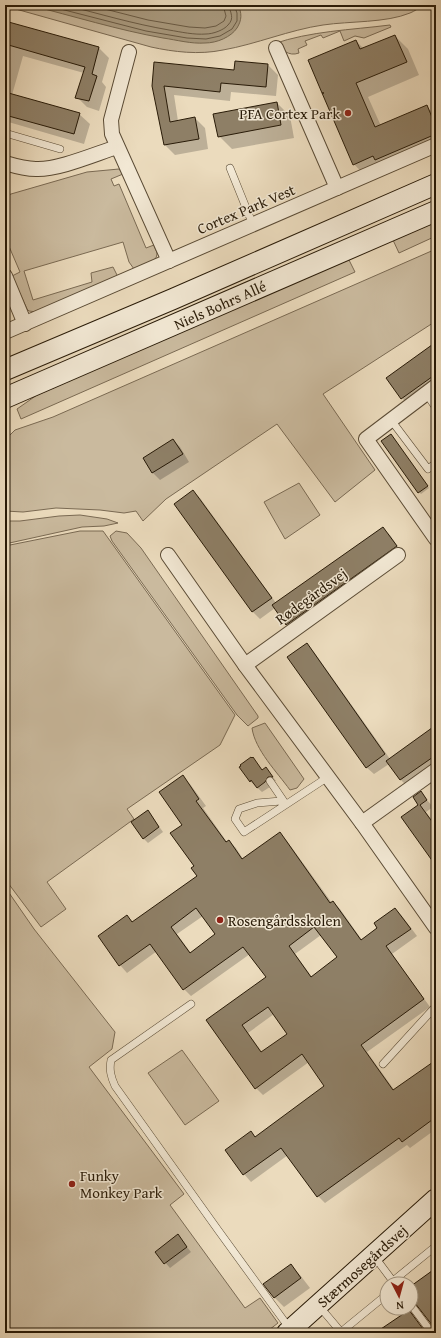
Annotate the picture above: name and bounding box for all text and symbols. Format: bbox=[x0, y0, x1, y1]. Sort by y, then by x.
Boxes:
place label: PFA Cortex Park bbox=[239, 103, 340, 124]
marker: PFA Cortex Park bbox=[343, 108, 353, 118]
street label: Cortex Park Vest bbox=[194, 179, 299, 239]
street label: Niels Bohrs Allé bbox=[170, 275, 270, 335]
street label: Rødegårdsvej bbox=[271, 563, 351, 629]
place label: Rosengårdsskolen bbox=[228, 910, 341, 931]
marker: Rosengårdsskolen bbox=[215, 915, 225, 925]
place label: Funky Monkey Park bbox=[80, 1165, 163, 1203]
marker: Funky Monkey Park bbox=[67, 1179, 77, 1189]
street label: Stærmosegårdsvej bbox=[312, 1220, 412, 1312]
north arrow bbox=[379, 1276, 419, 1316]
text: N bbox=[395, 1298, 405, 1314]

